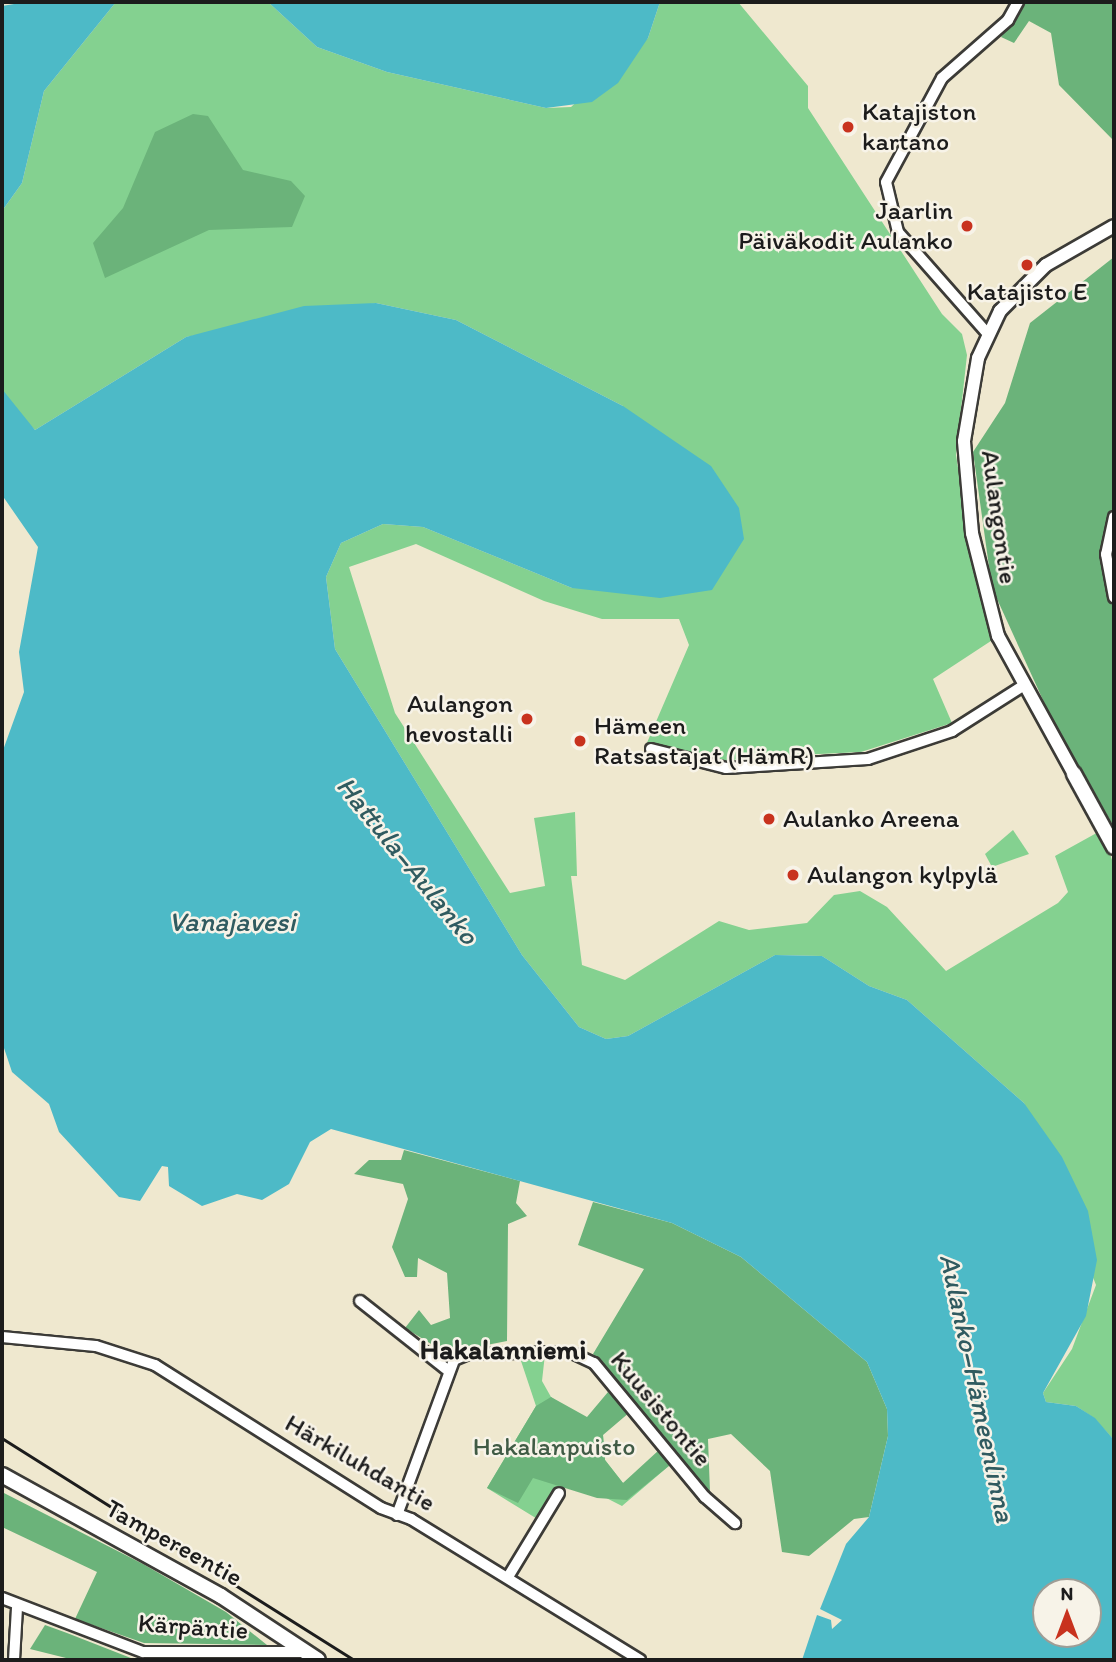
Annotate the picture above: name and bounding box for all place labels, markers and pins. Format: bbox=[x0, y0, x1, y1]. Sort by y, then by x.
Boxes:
place label: Katajiston kartano bbox=[862, 96, 976, 158]
marker: Katajiston kartano bbox=[840, 119, 856, 135]
place label: Jaarlin Päiväkodit Aulanko bbox=[739, 195, 953, 256]
marker: Jaarlin Päiväkodit Aulanko bbox=[959, 218, 975, 234]
marker: Katajisto E bbox=[1019, 257, 1035, 273]
place label: Katajisto E bbox=[967, 276, 1087, 308]
place label: Aulangon hevostalli bbox=[405, 688, 513, 750]
place label: Hämeen Ratsastajat (HämR) bbox=[594, 710, 814, 772]
marker: Aulangon hevostalli bbox=[519, 711, 535, 727]
marker: Hämeen Ratsastajat (HämR) bbox=[572, 733, 588, 749]
place label: Aulanko Areena bbox=[783, 803, 959, 835]
marker: Aulanko Areena bbox=[761, 811, 777, 827]
place label: Aulangon kylpylä bbox=[807, 859, 999, 891]
marker: Aulangon kylpylä bbox=[785, 867, 801, 883]

